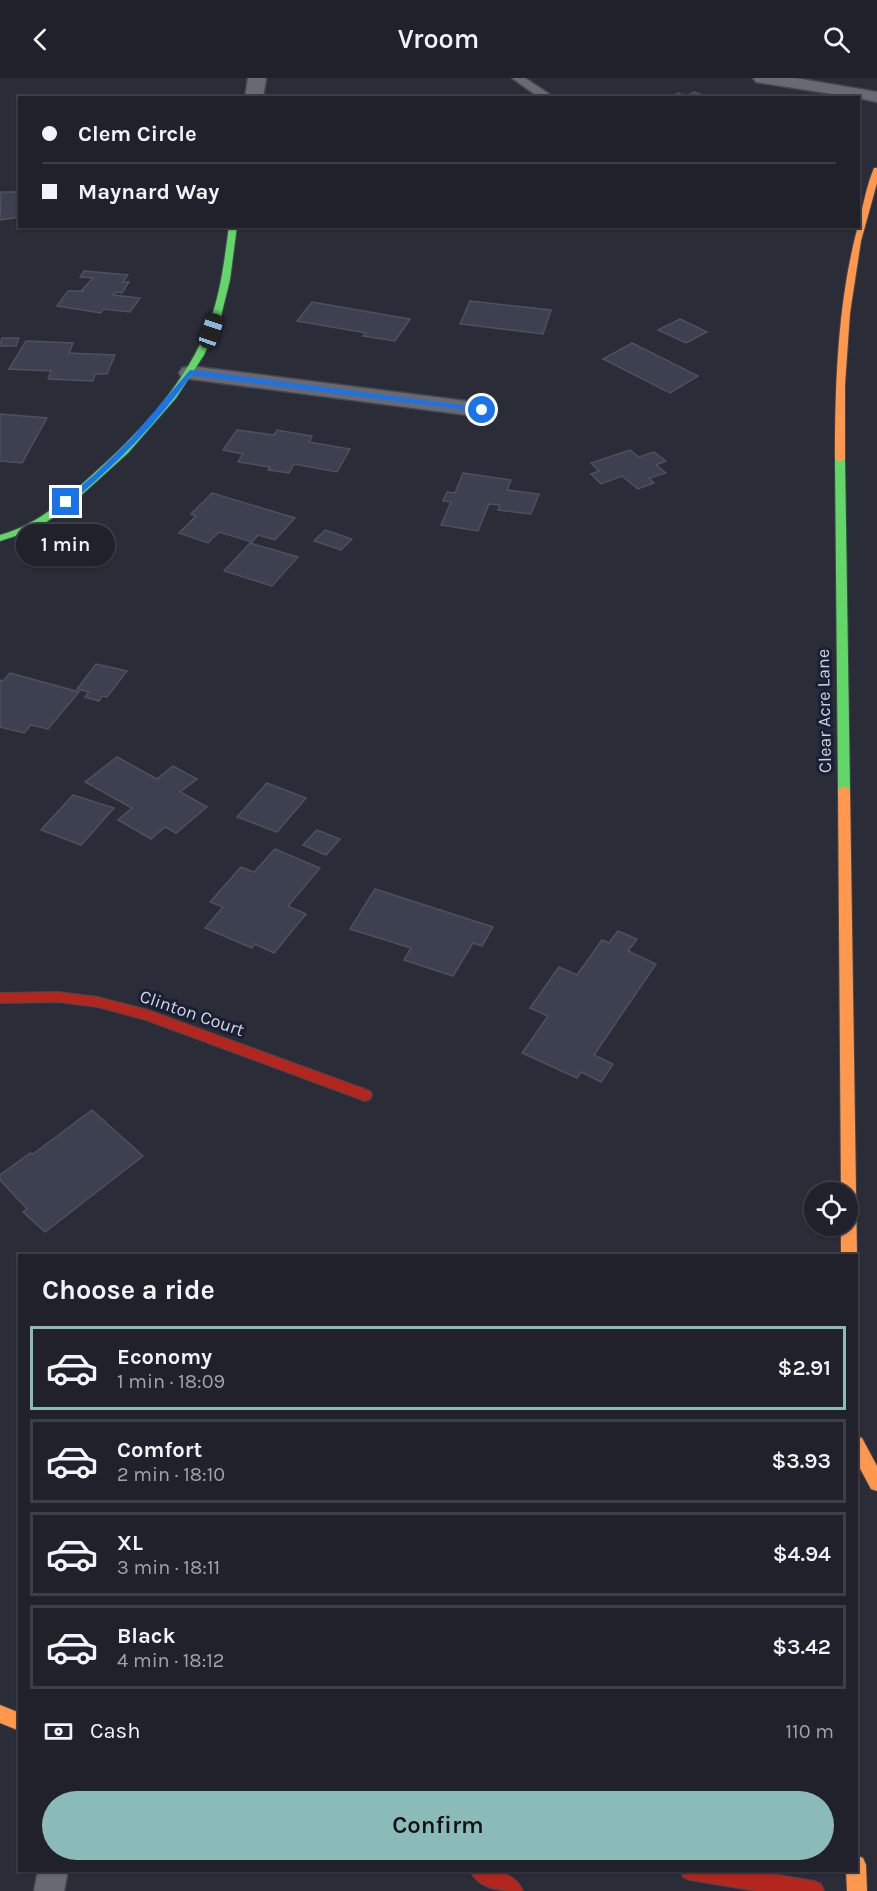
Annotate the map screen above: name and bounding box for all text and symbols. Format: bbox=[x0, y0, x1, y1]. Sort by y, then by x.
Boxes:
icon: back bbox=[24, 23, 57, 56]
text: Vroom bbox=[398, 23, 479, 55]
icon: search bbox=[820, 23, 853, 56]
text: Clem Circle bbox=[78, 121, 197, 147]
text: Maynard Way bbox=[78, 179, 219, 205]
car bbox=[197, 311, 225, 351]
route start bbox=[468, 396, 495, 423]
route end bbox=[52, 488, 79, 515]
callout: 1 min bbox=[16, 523, 116, 565]
text: 1 min bbox=[41, 533, 90, 556]
street label: Clear Acre Lane bbox=[812, 649, 836, 773]
street label: Clinton Court bbox=[137, 985, 247, 1041]
map controls bbox=[804, 1182, 858, 1236]
button: locate bbox=[804, 1182, 858, 1236]
text: Choose a ride bbox=[42, 1274, 215, 1306]
icon: car bbox=[45, 1341, 99, 1395]
text: Economy bbox=[117, 1344, 212, 1370]
text: $2.91 bbox=[778, 1355, 831, 1381]
text: 1 min · 18:09 bbox=[117, 1370, 225, 1393]
icon: car bbox=[45, 1434, 99, 1488]
text: Comfort bbox=[117, 1437, 202, 1463]
text: $3.93 bbox=[771, 1448, 831, 1474]
text: 2 min · 18:10 bbox=[117, 1463, 225, 1486]
icon: car bbox=[45, 1527, 99, 1581]
text: XL bbox=[117, 1530, 143, 1556]
text: $4.94 bbox=[773, 1541, 831, 1567]
text: 3 min · 18:11 bbox=[117, 1556, 220, 1579]
icon: car bbox=[45, 1620, 99, 1674]
text: Black bbox=[117, 1623, 176, 1649]
text: $3.42 bbox=[772, 1634, 831, 1660]
text: 4 min · 18:12 bbox=[117, 1649, 224, 1672]
icon: cash bbox=[42, 1715, 75, 1748]
text: Cash bbox=[90, 1718, 140, 1744]
text: 110 m bbox=[785, 1720, 834, 1743]
button: Confirm bbox=[42, 1791, 834, 1860]

